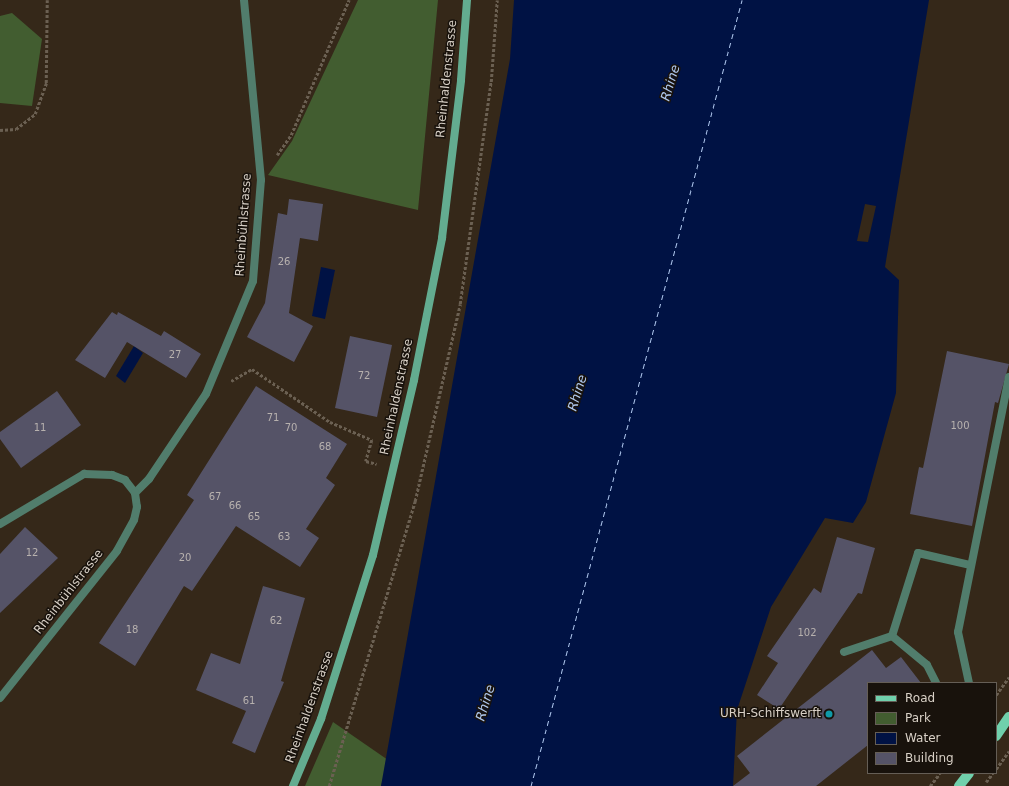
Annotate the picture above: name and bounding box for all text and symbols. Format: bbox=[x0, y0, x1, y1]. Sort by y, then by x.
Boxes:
street label: Rheinhaldenstrasse bbox=[434, 19, 460, 139]
water label: Rhine bbox=[658, 63, 684, 103]
street label: Rheinbühlstrasse bbox=[233, 173, 255, 277]
house number: 26 bbox=[278, 256, 290, 268]
street label: Rheinhaldenstrasse bbox=[378, 338, 416, 456]
house number: 27 bbox=[169, 349, 181, 361]
house number: 72 bbox=[358, 370, 370, 382]
water label: Rhine bbox=[565, 373, 591, 413]
house number: 71 bbox=[267, 412, 279, 424]
house number: 100 bbox=[950, 420, 970, 432]
house number: 11 bbox=[34, 422, 46, 434]
house number: 70 bbox=[285, 422, 297, 434]
house number: 68 bbox=[319, 441, 331, 453]
house number: 67 bbox=[209, 491, 221, 503]
house number: 66 bbox=[229, 500, 241, 512]
house number: 65 bbox=[248, 511, 260, 523]
house number: 63 bbox=[278, 531, 290, 543]
house number: 12 bbox=[26, 547, 38, 559]
street label: Rheinbühlstrasse bbox=[31, 547, 107, 637]
house number: 20 bbox=[179, 552, 191, 564]
house number: 62 bbox=[270, 615, 282, 627]
house number: 18 bbox=[126, 624, 138, 636]
house number: 102 bbox=[797, 627, 817, 639]
street label: Rheinhaldenstrasse bbox=[283, 649, 337, 765]
legend bbox=[867, 682, 997, 774]
water label: Rhine bbox=[473, 683, 499, 723]
text: Road bbox=[905, 691, 935, 705]
house number: 61 bbox=[243, 695, 255, 707]
place label: URH-Schiffswerft bbox=[720, 707, 821, 721]
marker: URH-Schiffswerft bbox=[824, 709, 834, 719]
text: Park bbox=[905, 711, 931, 725]
text: Water bbox=[905, 731, 940, 745]
text: Building bbox=[905, 751, 954, 765]

